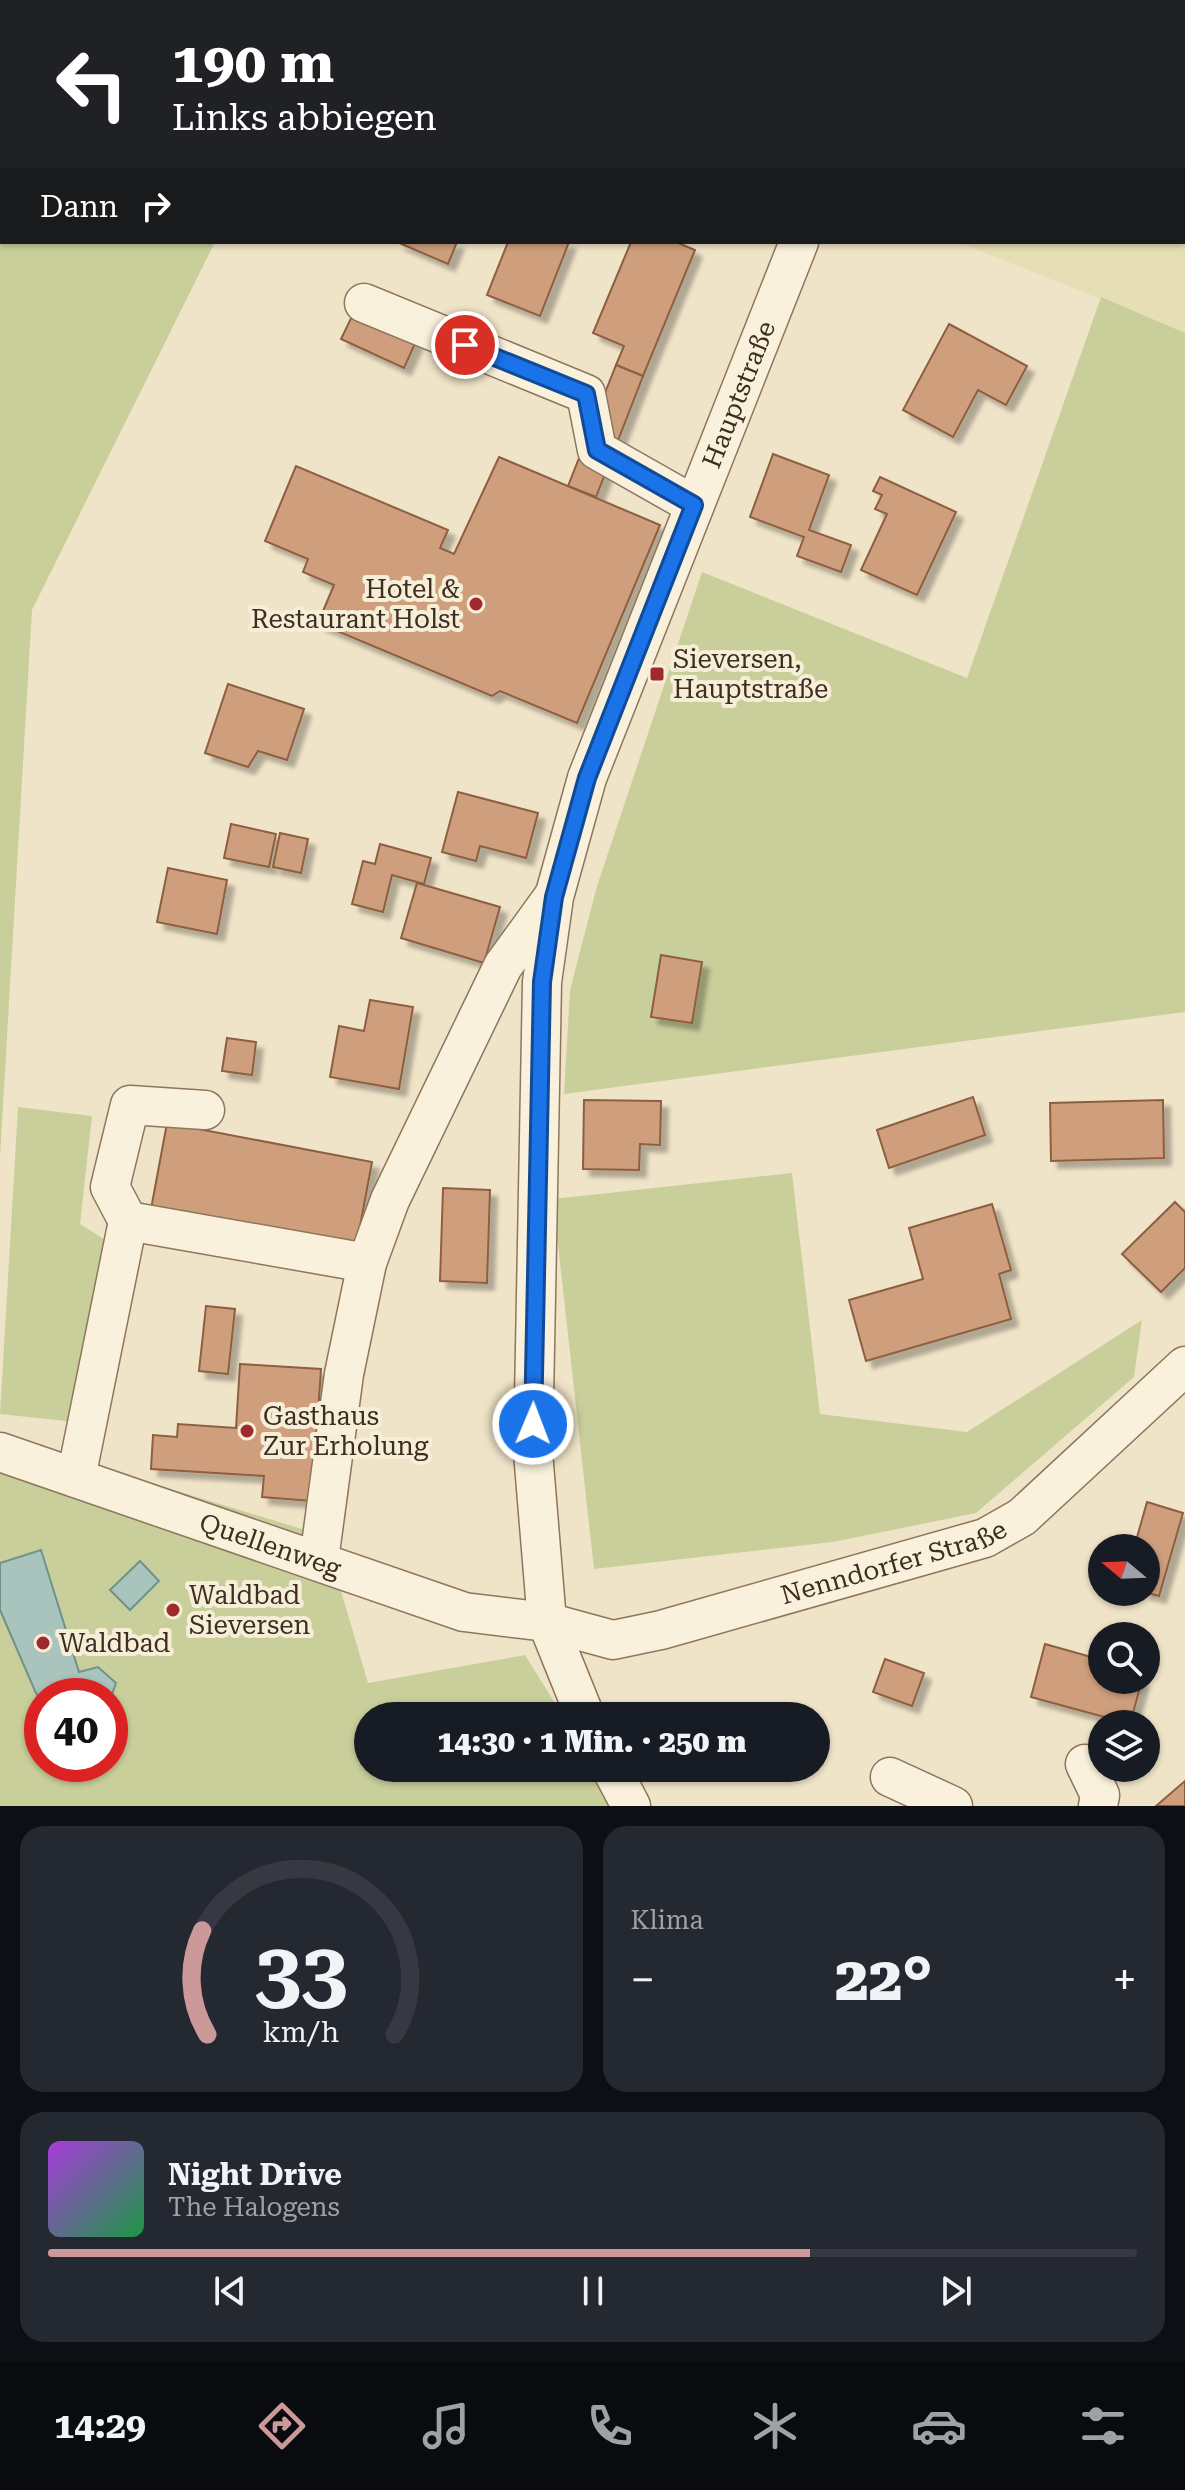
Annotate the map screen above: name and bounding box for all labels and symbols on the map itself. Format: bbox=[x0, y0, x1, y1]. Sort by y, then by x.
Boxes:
pin bbox=[431, 311, 499, 379]
street label: Hauptstraße bbox=[696, 317, 781, 472]
place label: Hotel & Restaurant Holst bbox=[251, 574, 460, 634]
marker: Hotel & Restaurant Holst bbox=[467, 595, 485, 613]
place label: Sieversen, Hauptstraße bbox=[673, 644, 828, 704]
marker: Sieversen, Hauptstraße bbox=[648, 665, 666, 683]
position arrow bbox=[491, 1382, 575, 1466]
place label: Gasthaus Zur Erholung bbox=[263, 1401, 429, 1461]
marker: Gasthaus Zur Erholung bbox=[238, 1422, 256, 1440]
street label: Quellenweg bbox=[196, 1507, 345, 1584]
street label: Nenndorfer Straße bbox=[777, 1514, 1012, 1610]
north arrow bbox=[1088, 1534, 1160, 1606]
place label: Waldbad Sieversen bbox=[189, 1580, 310, 1640]
marker: Waldbad Sieversen bbox=[164, 1601, 182, 1619]
place label: Waldbad bbox=[59, 1628, 170, 1658]
marker: Waldbad bbox=[34, 1634, 52, 1652]
speed limit sign: 40 bbox=[24, 1678, 128, 1782]

